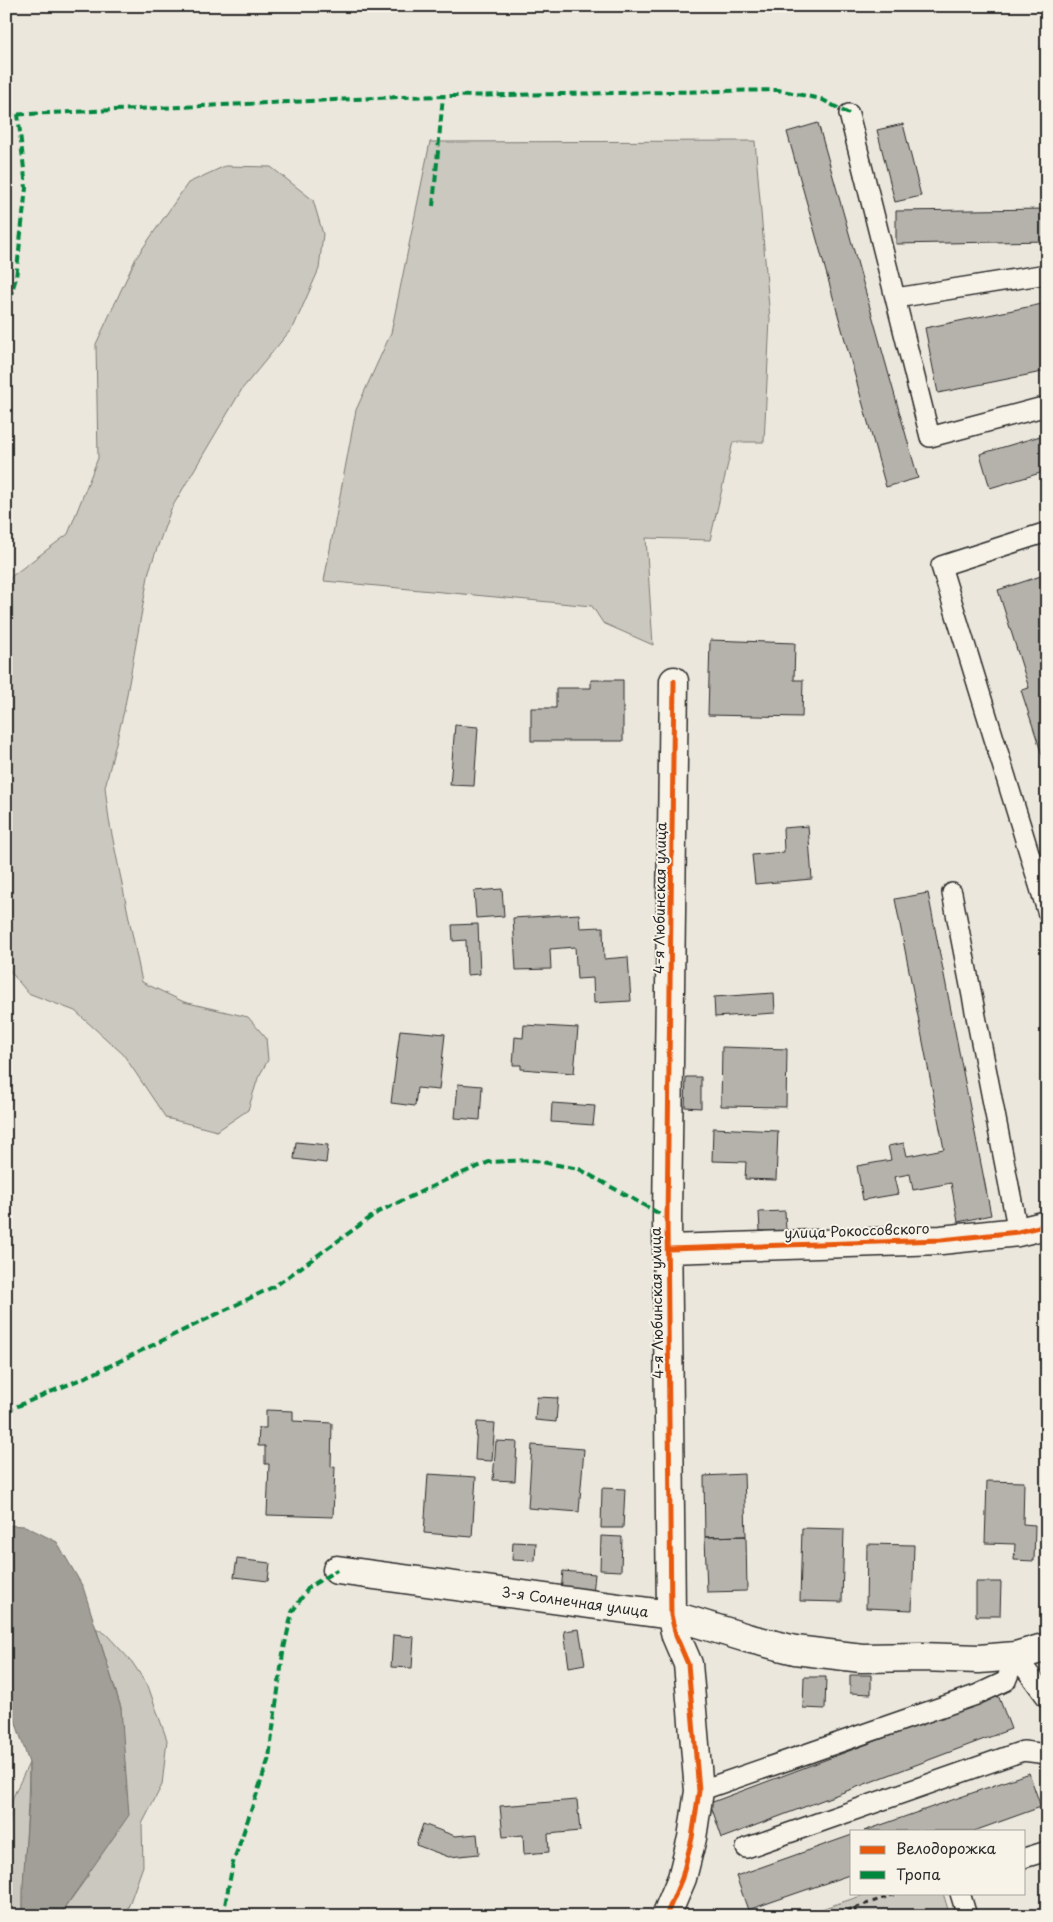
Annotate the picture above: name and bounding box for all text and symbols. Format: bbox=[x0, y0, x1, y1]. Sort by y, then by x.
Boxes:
street label: 4-я Любинская улица bbox=[648, 822, 671, 974]
street label: улица Рокоссовского bbox=[784, 1217, 930, 1244]
street label: 4-я Любинская улица bbox=[645, 1227, 668, 1379]
street label: 3-я Солнечная улица bbox=[500, 1581, 650, 1622]
legend bbox=[850, 1830, 1026, 1894]
text: Велодорожка bbox=[896, 1836, 997, 1859]
text: Тропа bbox=[896, 1862, 941, 1885]

